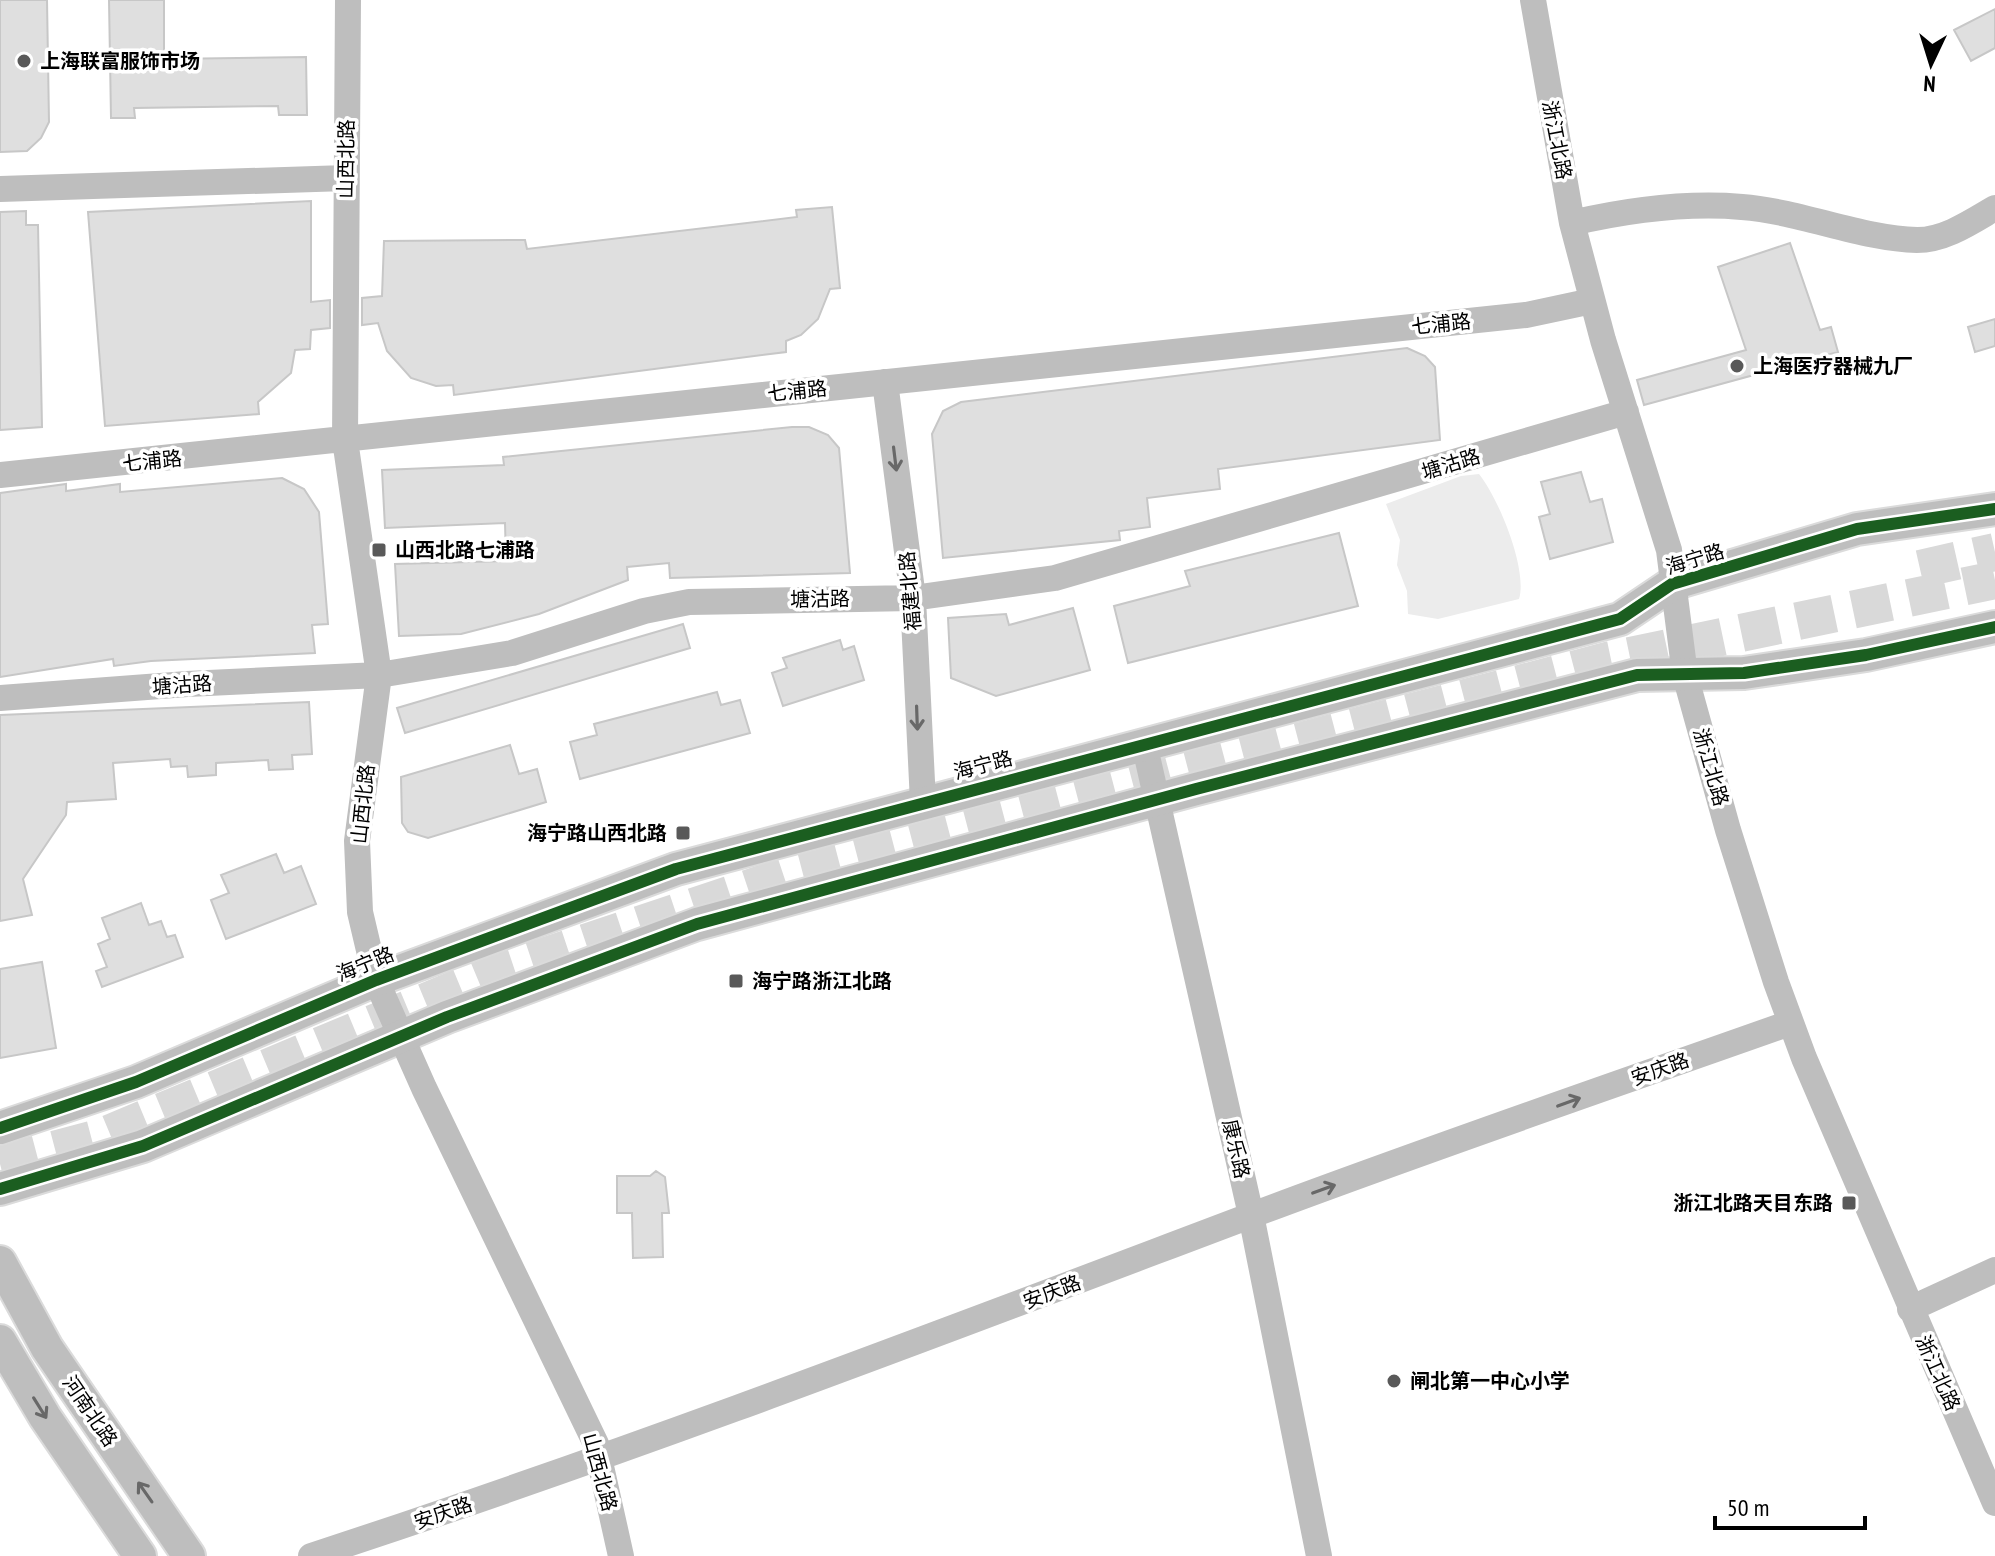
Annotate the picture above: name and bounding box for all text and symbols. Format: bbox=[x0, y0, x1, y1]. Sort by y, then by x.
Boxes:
north arrow bbox=[1891, 24, 1971, 104]
place label: 上海联富服饰市场 bbox=[40, 48, 200, 74]
marker: 上海联富服饰市场 bbox=[15, 52, 33, 70]
text: N bbox=[1923, 70, 1937, 98]
street label: 浙江北路 bbox=[1537, 98, 1577, 182]
street label: 山西北路 bbox=[332, 119, 360, 199]
street label: 七浦路 bbox=[1410, 308, 1472, 340]
place label: 上海医疗器械九厂 bbox=[1753, 353, 1913, 379]
marker: 上海医疗器械九厂 bbox=[1728, 357, 1746, 375]
street label: 七浦路 bbox=[766, 375, 828, 407]
street label: 塘沽路 bbox=[1419, 443, 1483, 485]
street label: 七浦路 bbox=[121, 445, 183, 477]
one-way arrow bbox=[888, 445, 903, 472]
place label: 山西北路七浦路 bbox=[395, 537, 535, 563]
street label: 海宁路 bbox=[1663, 538, 1727, 580]
marker: 山西北路七浦路 bbox=[370, 541, 388, 559]
street label: 福建北路 bbox=[894, 550, 926, 632]
street label: 塘沽路 bbox=[790, 585, 850, 613]
street label: 塘沽路 bbox=[151, 670, 213, 700]
one-way arrow bbox=[910, 704, 925, 731]
street label: 浙江北路 bbox=[1687, 725, 1735, 809]
street label: 海宁路 bbox=[951, 745, 1015, 785]
street label: 山西北路 bbox=[346, 763, 380, 845]
place label: 海宁路山西北路 bbox=[527, 820, 667, 846]
marker: 海宁路山西北路 bbox=[674, 824, 692, 842]
street label: 海宁路 bbox=[332, 941, 398, 987]
place label: 海宁路浙江北路 bbox=[752, 968, 892, 994]
marker: 海宁路浙江北路 bbox=[727, 972, 745, 990]
street label: 安庆路 bbox=[1627, 1047, 1693, 1091]
one-way arrow bbox=[1556, 1093, 1581, 1108]
street label: 康乐路 bbox=[1217, 1117, 1255, 1181]
one-way arrow bbox=[1312, 1181, 1336, 1195]
place label: 浙江北路天目东路 bbox=[1673, 1190, 1833, 1216]
marker: 浙江北路天目东路 bbox=[1840, 1194, 1858, 1212]
street label: 安庆路 bbox=[1019, 1269, 1085, 1315]
street label: 浙江北路 bbox=[1910, 1331, 1966, 1415]
place label: 闸北第一中心小学 bbox=[1410, 1368, 1570, 1394]
street label: 河南北路 bbox=[57, 1371, 123, 1451]
marker: 闸北第一中心小学 bbox=[1385, 1372, 1403, 1390]
one-way arrow bbox=[32, 1396, 48, 1419]
street label: 山西北路 bbox=[577, 1430, 623, 1514]
scale bar bbox=[1715, 1480, 1865, 1530]
one-way arrow bbox=[137, 1481, 153, 1503]
street label: 安庆路 bbox=[410, 1491, 476, 1535]
text: 50 m bbox=[1727, 1492, 1769, 1523]

